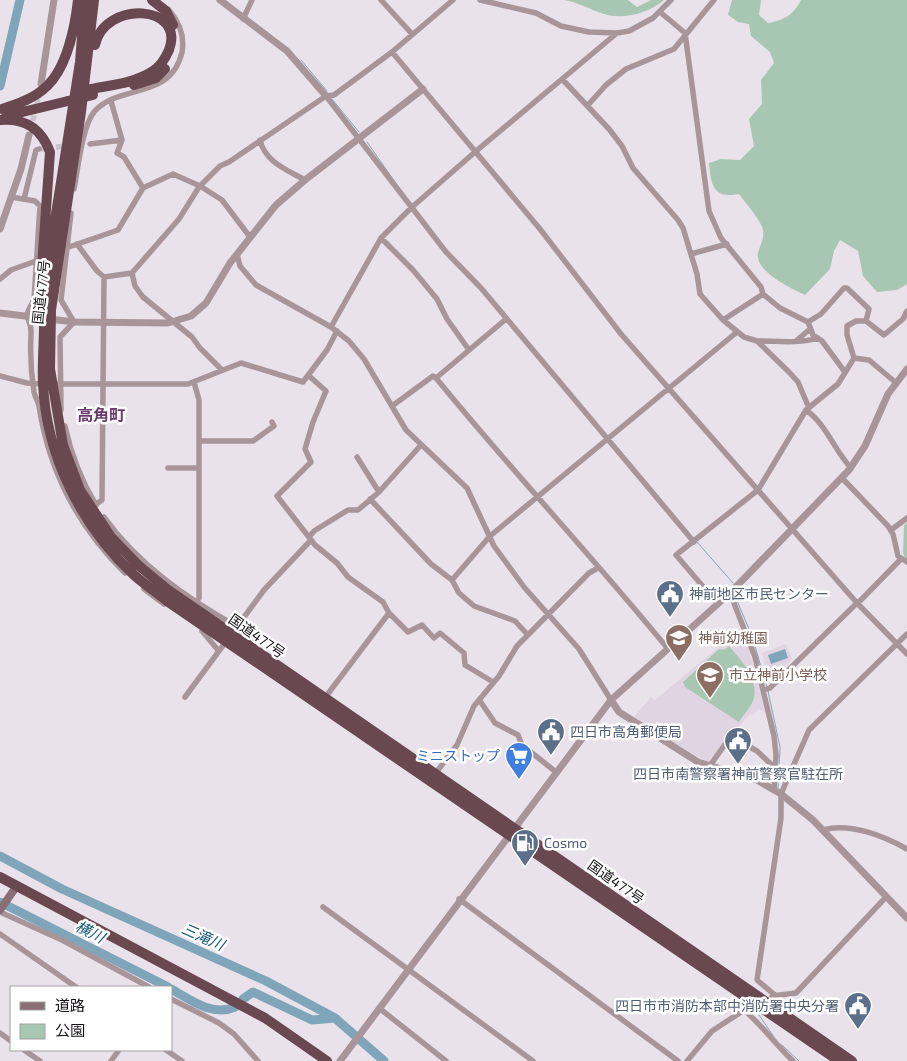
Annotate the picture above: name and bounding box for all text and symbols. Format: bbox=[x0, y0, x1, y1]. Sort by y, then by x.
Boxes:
street label: 国道477号 bbox=[29, 259, 52, 325]
district label: 高角町 bbox=[77, 405, 125, 424]
public building icon: 神前地区市民センター bbox=[655, 579, 685, 618]
place label: 神前地区市民センター bbox=[689, 585, 829, 602]
street label: 国道477号 bbox=[226, 610, 289, 661]
school or university icon: 神前幼稚園 bbox=[664, 623, 694, 662]
place label: 神前幼稚園 bbox=[698, 629, 768, 646]
school or university icon: 市立神前小学校 bbox=[695, 660, 725, 699]
place label: 市立神前小学校 bbox=[729, 666, 827, 683]
public building icon: 四日市高角郵便局 bbox=[536, 717, 566, 756]
place label: 四日市高角郵便局 bbox=[570, 723, 682, 740]
public building icon: 四日市南警察署神前警察官駐在所 bbox=[723, 726, 753, 765]
supermarket icon: ミニストップ bbox=[504, 741, 534, 780]
place label: ミニストップ bbox=[416, 747, 500, 764]
place label: 四日市南警察署神前警察官駐在所 bbox=[633, 765, 843, 782]
fuel station icon: Cosmo bbox=[510, 828, 540, 867]
place label: Cosmo bbox=[544, 834, 587, 851]
street label: 国道477号 bbox=[585, 856, 648, 907]
water label: 横川 bbox=[73, 916, 110, 947]
water label: 三滝川 bbox=[179, 919, 229, 954]
legend bbox=[10, 986, 172, 1051]
public building icon: 四日市市消防本部中消防署中央分署 bbox=[843, 991, 873, 1030]
text: 道路 bbox=[55, 996, 85, 1014]
place label: 四日市市消防本部中消防署中央分署 bbox=[615, 997, 839, 1014]
text: 公園 bbox=[55, 1021, 85, 1039]

